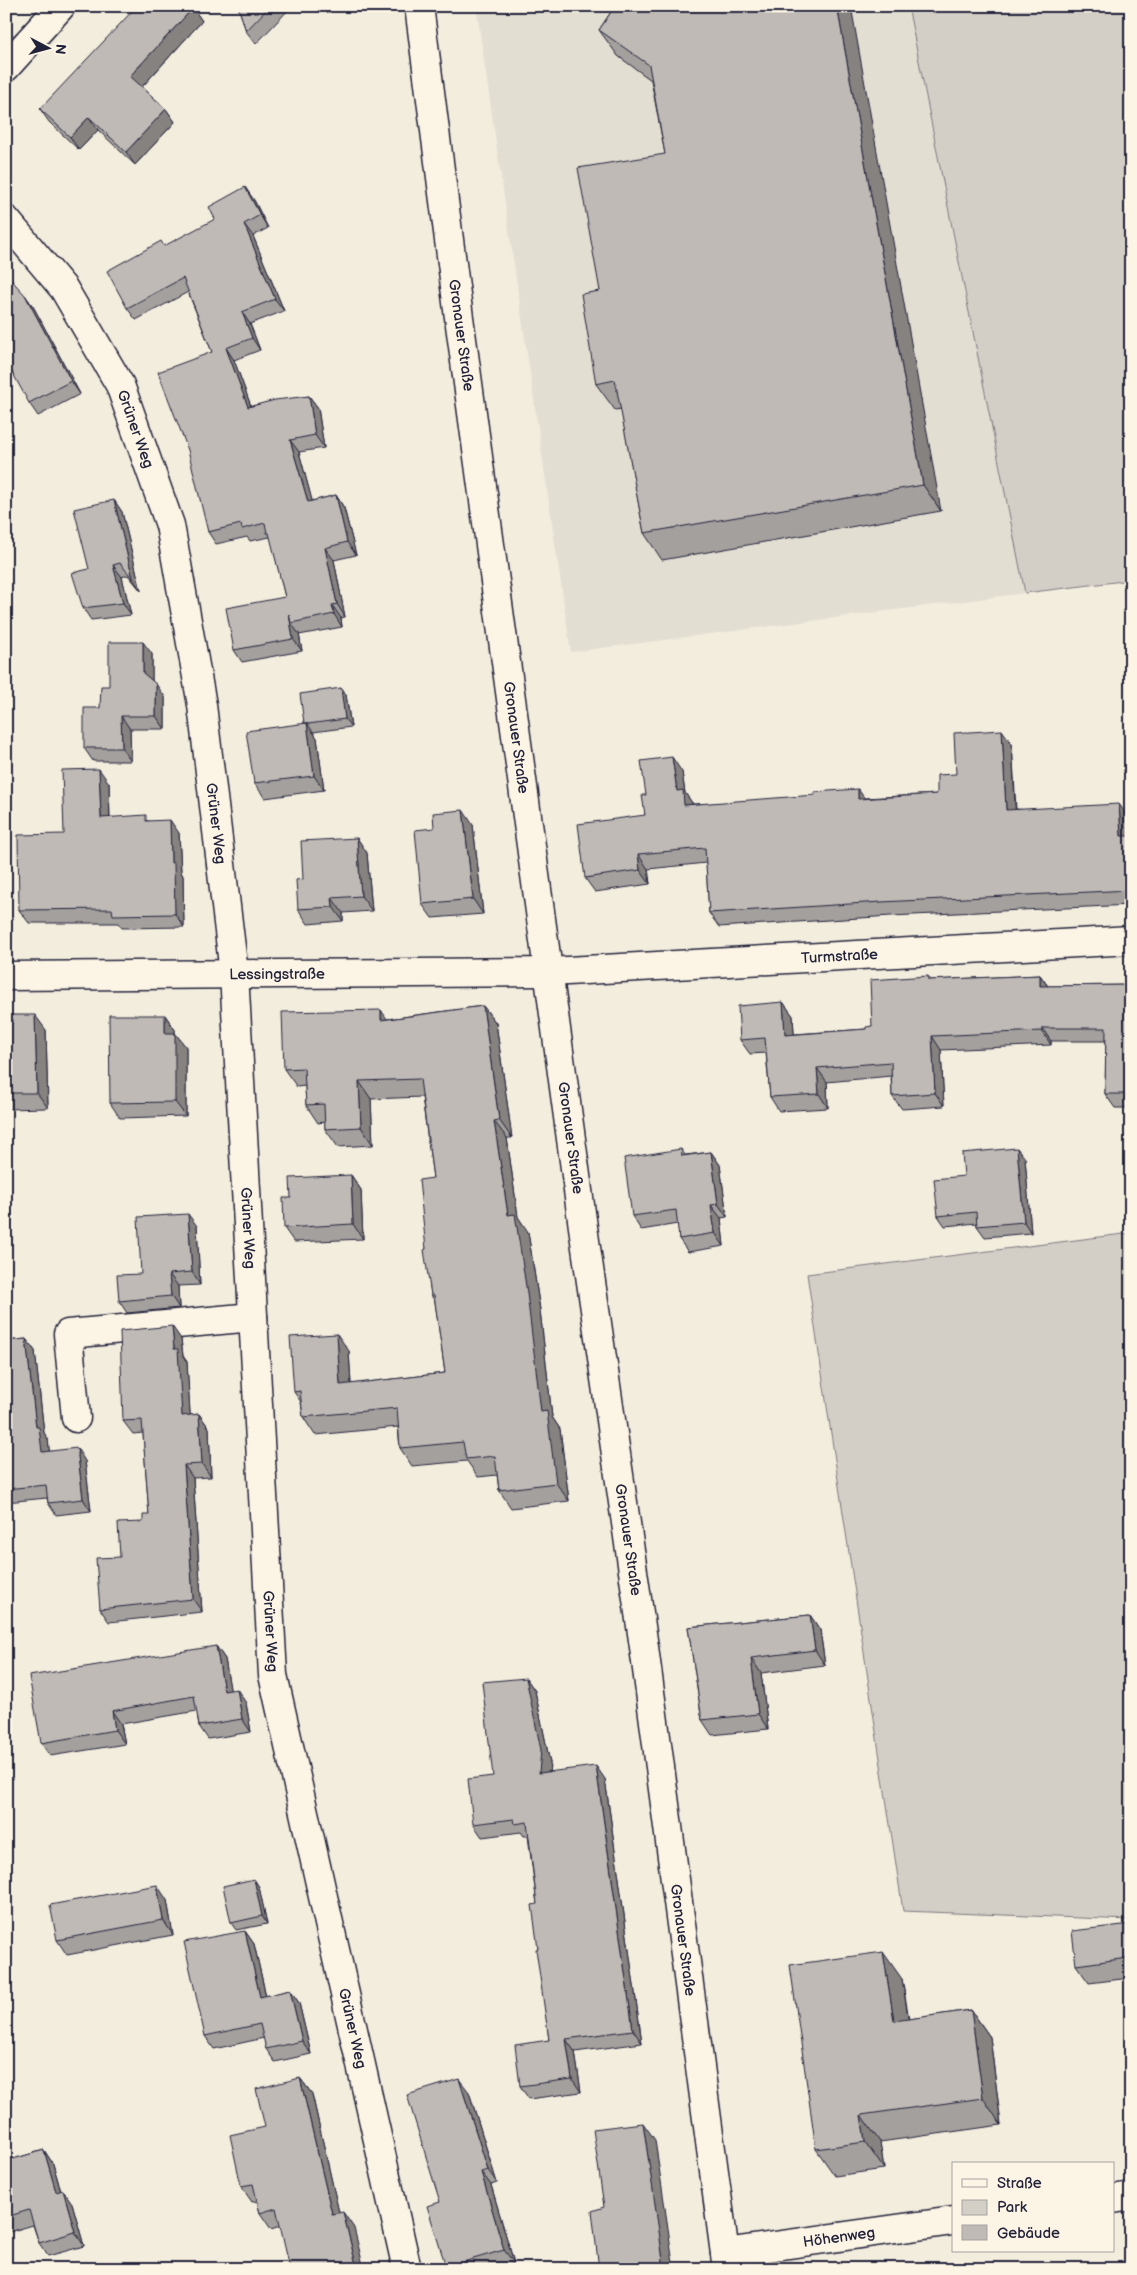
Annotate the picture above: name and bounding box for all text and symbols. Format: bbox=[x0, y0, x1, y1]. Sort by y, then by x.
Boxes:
north arrow bbox=[22, 22, 72, 72]
text: N bbox=[51, 43, 69, 55]
street label: Gronauer Straße bbox=[445, 278, 478, 393]
street label: Grüner Weg bbox=[113, 387, 158, 471]
street label: Gronauer Straße bbox=[499, 680, 533, 795]
street label: Grüner Weg bbox=[202, 782, 230, 865]
street label: Turmstraße bbox=[801, 944, 879, 968]
street label: Lessingstraße bbox=[229, 964, 325, 984]
street label: Gronauer Straße bbox=[554, 1081, 588, 1195]
street label: Grüner Weg bbox=[236, 1187, 260, 1269]
street label: Gronauer Straße bbox=[611, 1482, 646, 1597]
street label: Grüner Weg bbox=[259, 1590, 282, 1673]
street label: Gronauer Straße bbox=[666, 1883, 700, 1997]
street label: Grüner Weg bbox=[334, 1986, 371, 2070]
legend bbox=[952, 2162, 1114, 2252]
text: Straße bbox=[997, 2174, 1042, 2193]
text: Park bbox=[997, 2198, 1028, 2217]
street label: Höhenweg bbox=[802, 2223, 876, 2251]
text: Gebäude bbox=[997, 2224, 1060, 2243]

